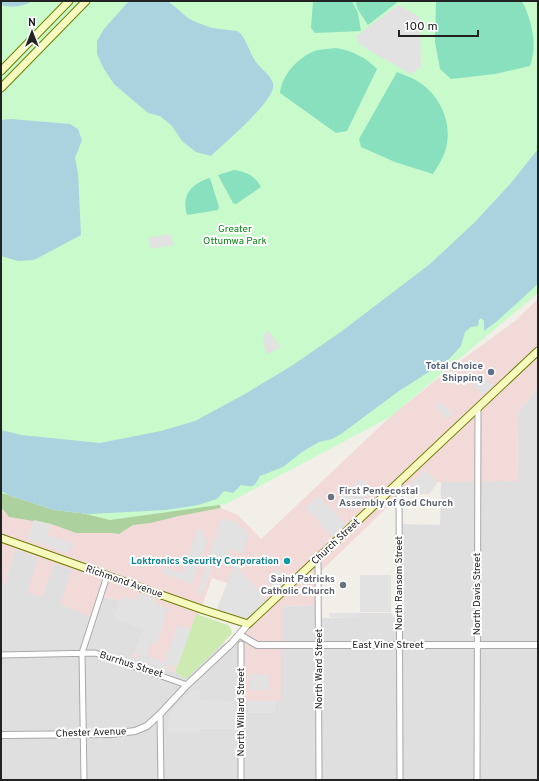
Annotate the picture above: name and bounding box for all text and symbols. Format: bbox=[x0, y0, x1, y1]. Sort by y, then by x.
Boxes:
north arrow bbox=[12, 12, 52, 52]
scale bar bbox=[399, 12, 478, 38]
text: N bbox=[28, 16, 36, 30]
text: 100 m bbox=[405, 19, 438, 35]
park label: Greater Ottumwa Park bbox=[203, 223, 267, 248]
place label: Total Choice Shipping bbox=[426, 360, 483, 385]
marker: Total Choice Shipping bbox=[486, 367, 496, 377]
place label: First Pentecostal Assembly of God Church bbox=[339, 485, 453, 510]
marker: First Pentecostal Assembly of God Church bbox=[326, 492, 336, 502]
street label: Church Street bbox=[309, 516, 363, 568]
street label: North Ransom Street bbox=[393, 536, 406, 630]
street label: North Davis Street bbox=[471, 553, 484, 635]
place label: Loktronics Security Corporation bbox=[131, 555, 279, 568]
marker: Loktronics Security Corporation bbox=[282, 556, 292, 566]
street label: Richmond Avenue bbox=[84, 563, 164, 601]
place label: Saint Patricks Catholic Church bbox=[261, 573, 335, 598]
marker: Saint Patricks Catholic Church bbox=[338, 580, 348, 590]
street label: North Ward Street bbox=[313, 628, 326, 709]
street label: East Vine Street bbox=[352, 639, 424, 652]
street label: Burrhus Street bbox=[98, 649, 164, 681]
street label: North Willard Street bbox=[235, 667, 248, 756]
street label: Chester Avenue bbox=[56, 725, 126, 741]

